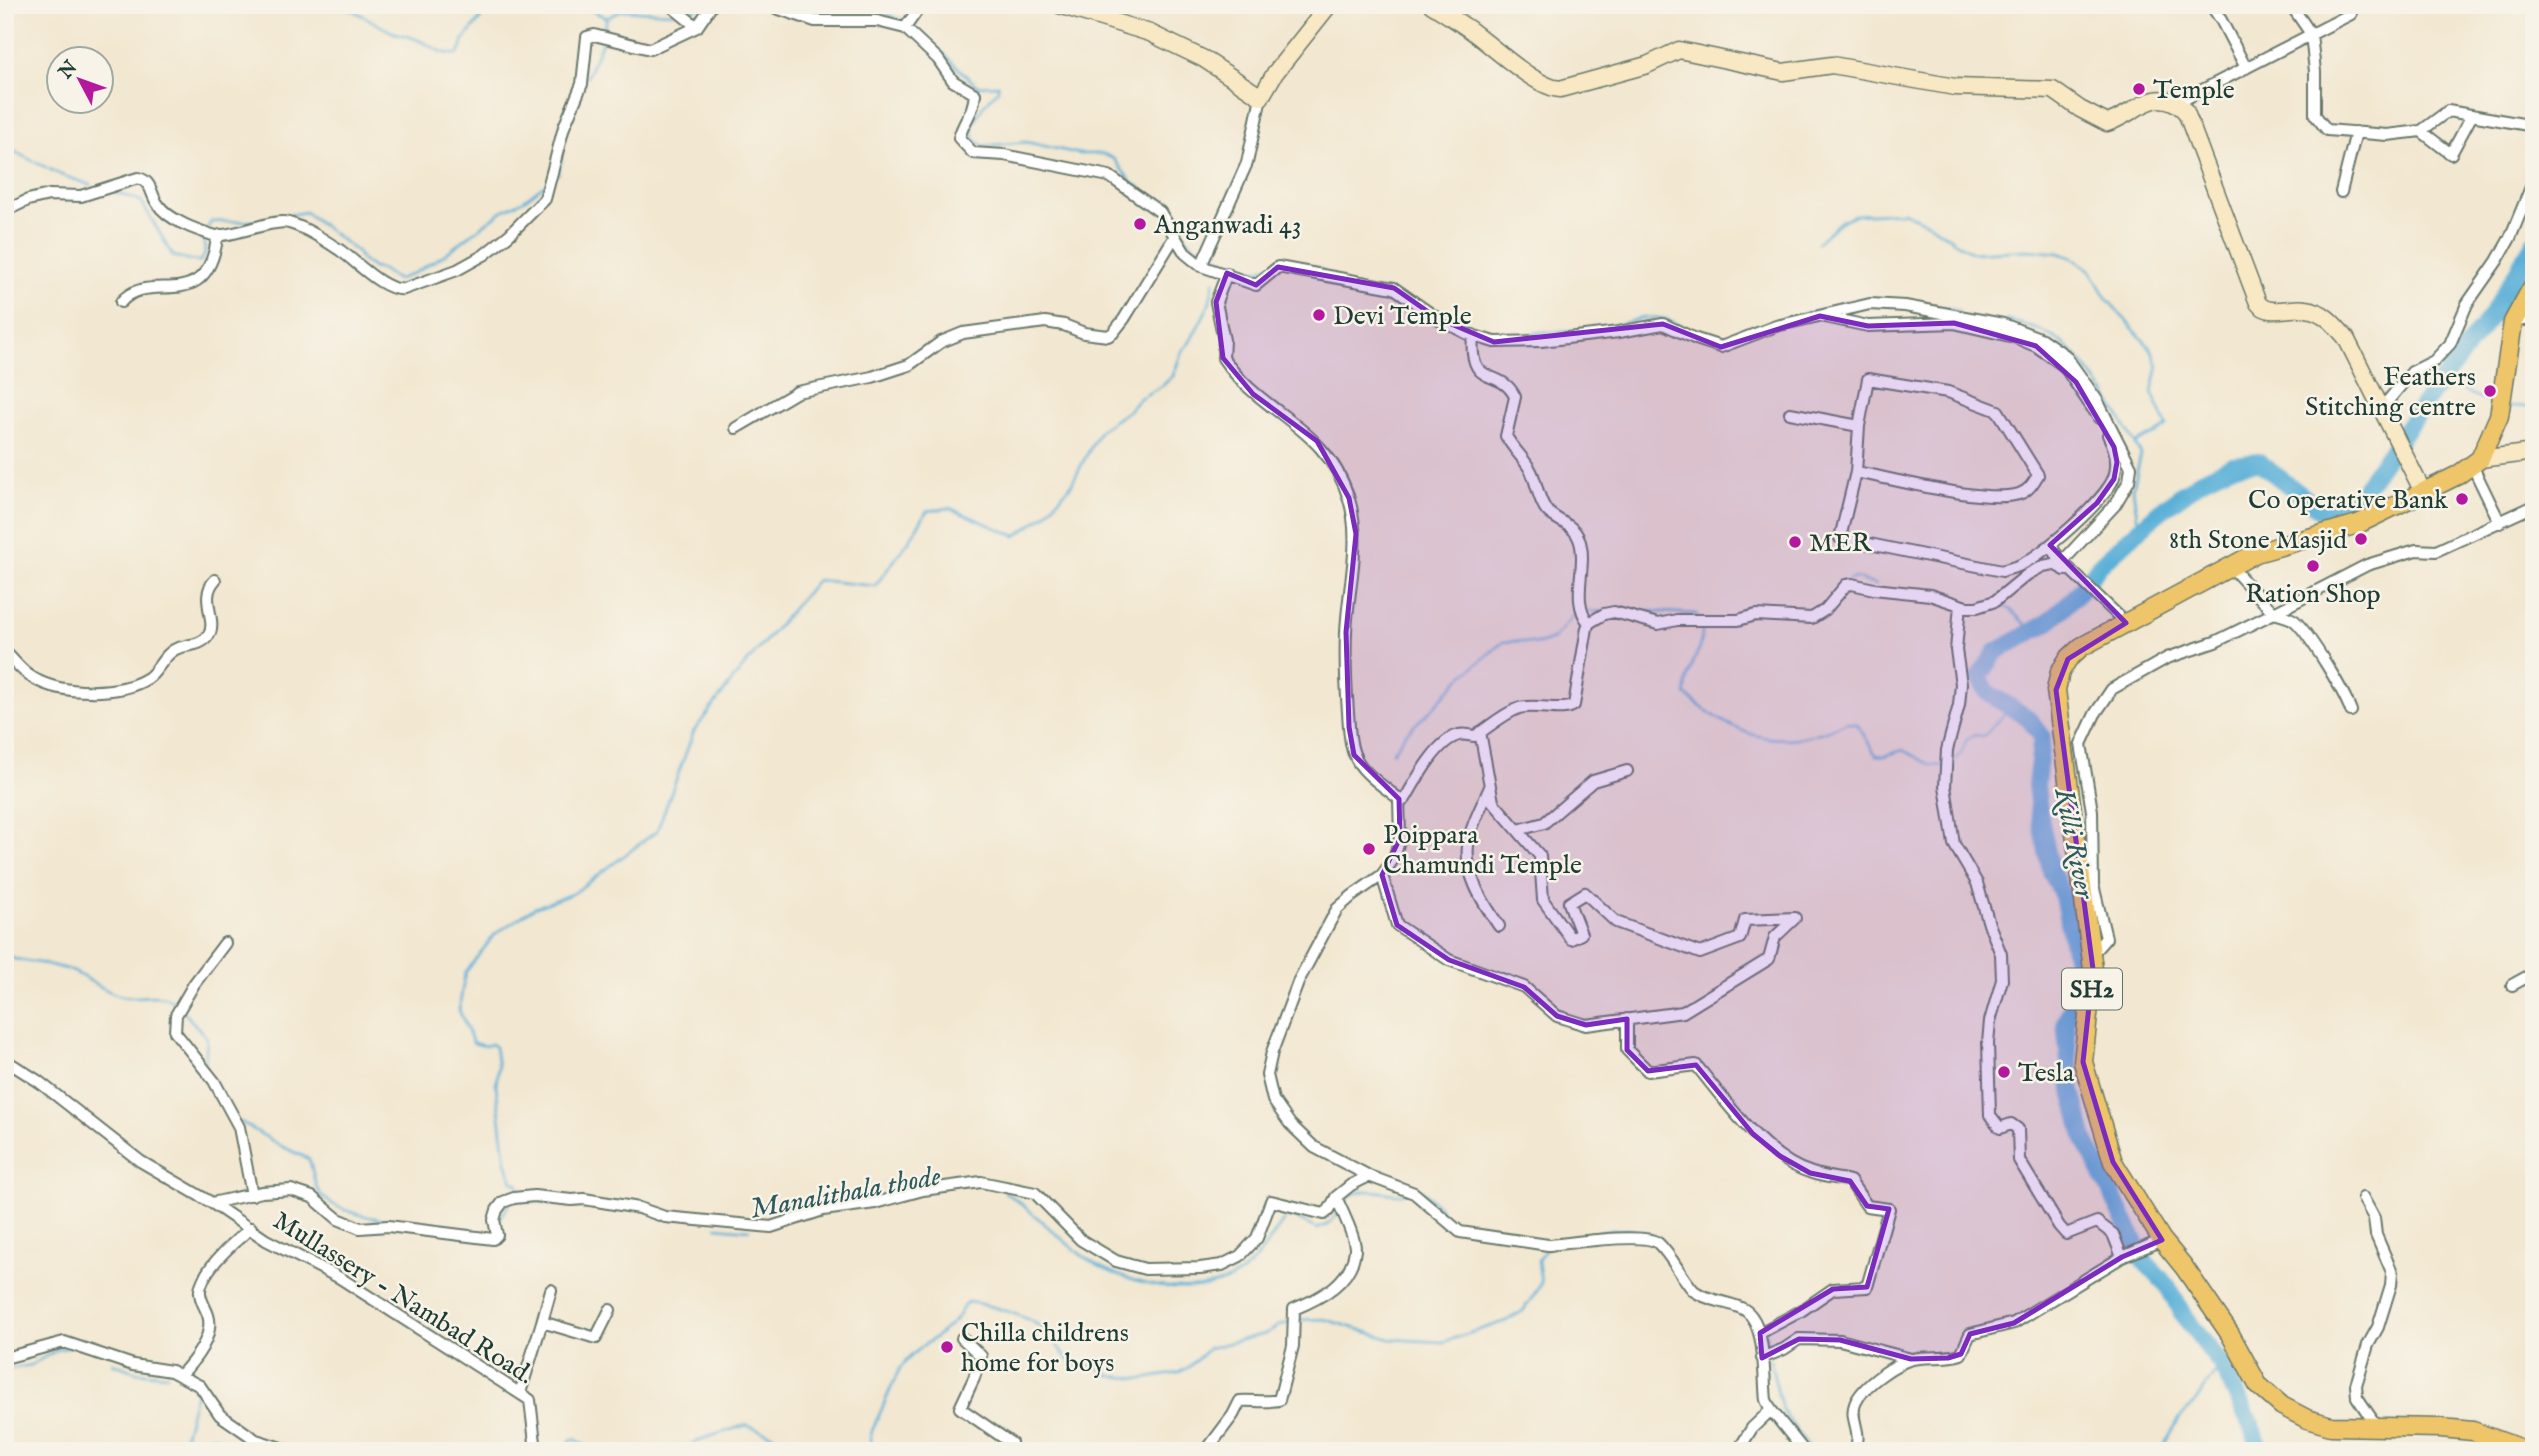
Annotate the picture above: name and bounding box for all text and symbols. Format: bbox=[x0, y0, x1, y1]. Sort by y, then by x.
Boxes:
north arrow bbox=[46, 46, 116, 116]
text: N bbox=[54, 56, 83, 85]
place label: Temple bbox=[2153, 74, 2235, 107]
marker: Temple bbox=[2131, 81, 2147, 97]
place label: Anganwadi 43 bbox=[1153, 209, 1302, 242]
marker: Anganwadi 43 bbox=[1132, 216, 1148, 232]
place label: Devi Temple bbox=[1333, 300, 1472, 333]
marker: Devi Temple bbox=[1311, 307, 1327, 323]
place label: Feathers Stitching centre bbox=[2305, 361, 2476, 424]
marker: Feathers Stitching centre bbox=[2482, 383, 2498, 399]
place label: Co operative Bank bbox=[2248, 484, 2449, 517]
marker: Co operative Bank bbox=[2454, 491, 2470, 507]
place label: 8th Stone Masjid bbox=[2169, 524, 2347, 557]
place label: MER bbox=[1809, 527, 1872, 560]
marker: 8th Stone Masjid bbox=[2353, 531, 2369, 547]
marker: MER bbox=[1787, 534, 1803, 550]
marker: Ration Shop bbox=[2305, 558, 2321, 574]
place label: Ration Shop bbox=[2245, 578, 2381, 611]
water label: Killi River bbox=[2045, 784, 2102, 903]
place label: Poippara Chamundi Temple bbox=[1383, 819, 1582, 882]
marker: Poippara Chamundi Temple bbox=[1361, 841, 1377, 857]
road number: SH2 bbox=[2062, 968, 2122, 1009]
place label: Tesla bbox=[2018, 1057, 2075, 1090]
marker: Tesla bbox=[1996, 1064, 2012, 1080]
water label: Manalithala thode bbox=[748, 1159, 944, 1227]
street label: Mullassery - Nambad Road. bbox=[267, 1204, 540, 1392]
place label: Chilla childrens home for boys bbox=[961, 1317, 1129, 1380]
marker: Chilla childrens home for boys bbox=[939, 1339, 955, 1355]

